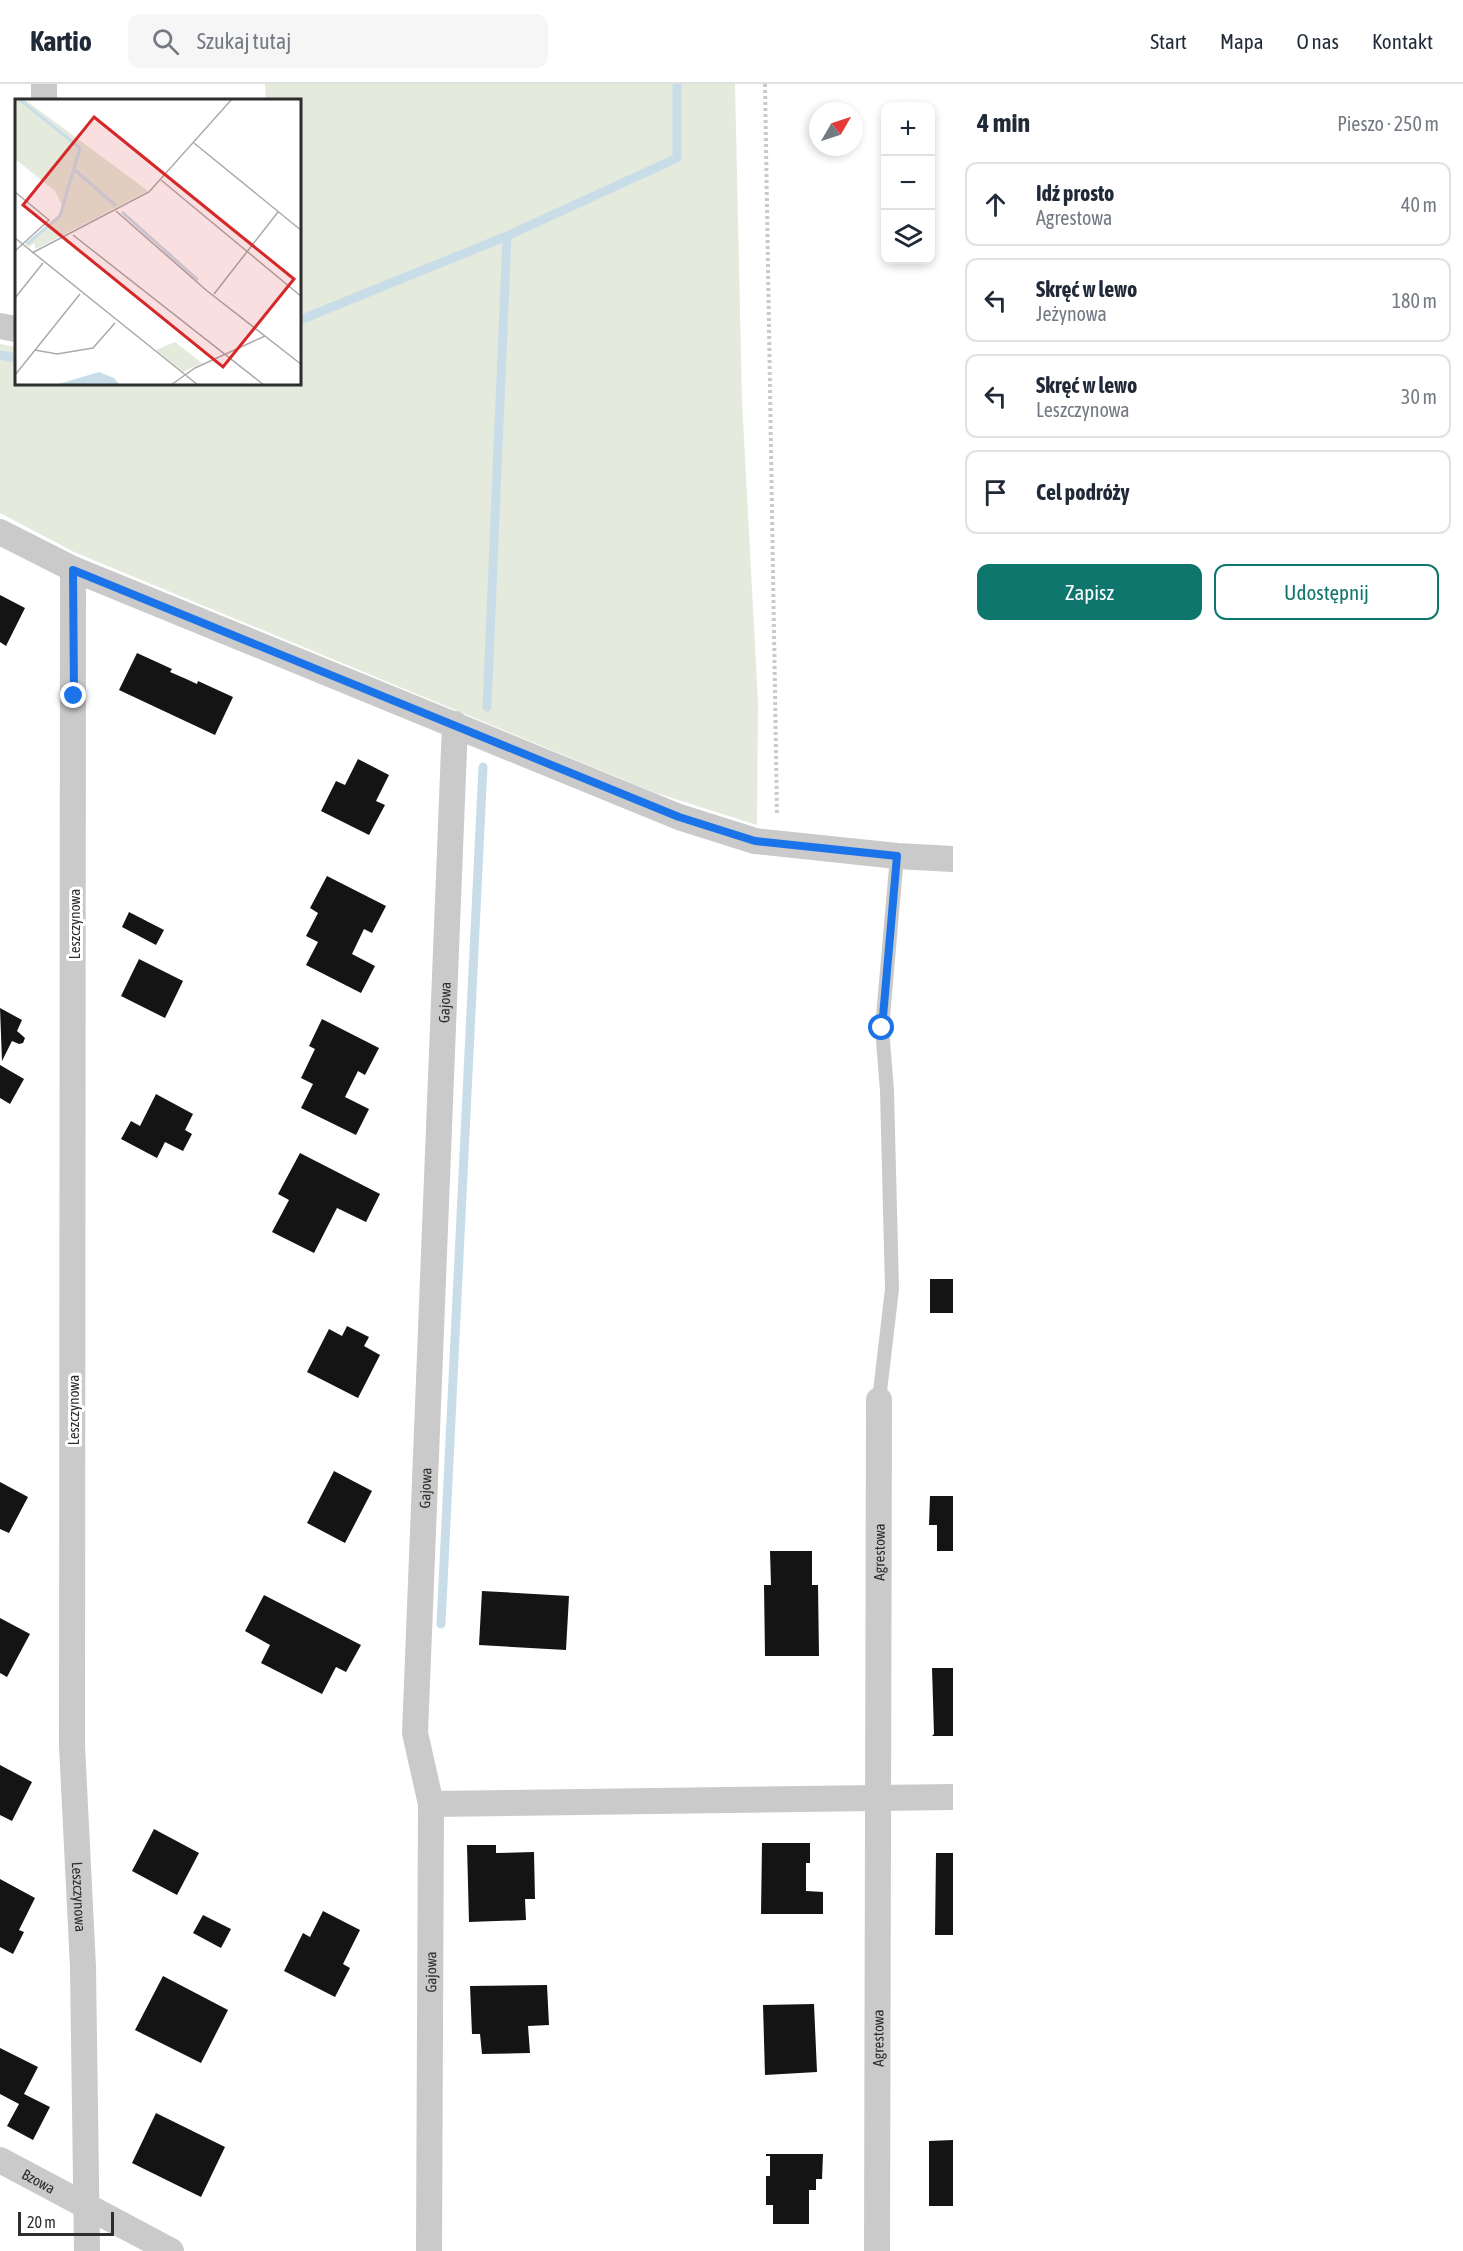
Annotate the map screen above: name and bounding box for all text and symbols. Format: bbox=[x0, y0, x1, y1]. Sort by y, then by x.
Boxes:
search box bbox=[128, 14, 548, 68]
text: Kartio bbox=[30, 25, 92, 57]
icon: search bbox=[149, 25, 182, 58]
text: Szukaj tutaj bbox=[197, 28, 291, 54]
text: Start bbox=[1150, 29, 1187, 53]
text: Mapa bbox=[1220, 29, 1263, 53]
text: O nas bbox=[1296, 29, 1339, 53]
text: Kontakt bbox=[1372, 29, 1433, 53]
inset map bbox=[15, 99, 302, 386]
north arrow bbox=[809, 102, 863, 156]
map controls bbox=[881, 102, 935, 264]
button: + bbox=[881, 102, 935, 156]
text: 4 min bbox=[977, 108, 1030, 138]
text: Pieszo · 250 m bbox=[1337, 112, 1439, 135]
button: − bbox=[881, 156, 935, 210]
text: Idź prosto bbox=[1036, 180, 1114, 206]
icon: ahead bbox=[979, 188, 1012, 221]
text: 40 m bbox=[1401, 193, 1437, 216]
text: Agrestowa bbox=[1036, 206, 1112, 229]
button: layers bbox=[881, 210, 935, 264]
text: Skręć w lewo bbox=[1036, 276, 1137, 302]
icon: left bbox=[979, 284, 1012, 317]
text: 180 m bbox=[1392, 289, 1437, 312]
text: Jeżynowa bbox=[1036, 302, 1107, 325]
text: Skręć w lewo bbox=[1036, 372, 1137, 398]
icon: left bbox=[979, 380, 1012, 413]
text: 30 m bbox=[1401, 385, 1437, 408]
text: Leszczynowa bbox=[1036, 398, 1130, 421]
icon: arrive bbox=[979, 476, 1012, 509]
text: Cel podróży bbox=[1036, 479, 1130, 505]
button: Zapisz bbox=[977, 564, 1202, 620]
button: Udostępnij bbox=[1214, 564, 1439, 620]
route end bbox=[60, 682, 86, 708]
street label: Leszczynowa bbox=[66, 889, 83, 959]
street label: Gajowa bbox=[435, 981, 453, 1023]
route start bbox=[868, 1014, 894, 1040]
street label: Leszczynowa bbox=[65, 1375, 82, 1445]
street label: Gajowa bbox=[415, 1467, 434, 1509]
street label: Agrestowa bbox=[870, 1523, 887, 1581]
street label: Leszczynowa bbox=[69, 1861, 90, 1932]
street label: Gajowa bbox=[422, 1951, 439, 1993]
street label: Agrestowa bbox=[869, 2009, 886, 2067]
street label: Bzowa bbox=[19, 2165, 58, 2196]
scale bar bbox=[18, 2209, 114, 2236]
text: 20 m bbox=[27, 2213, 56, 2231]

